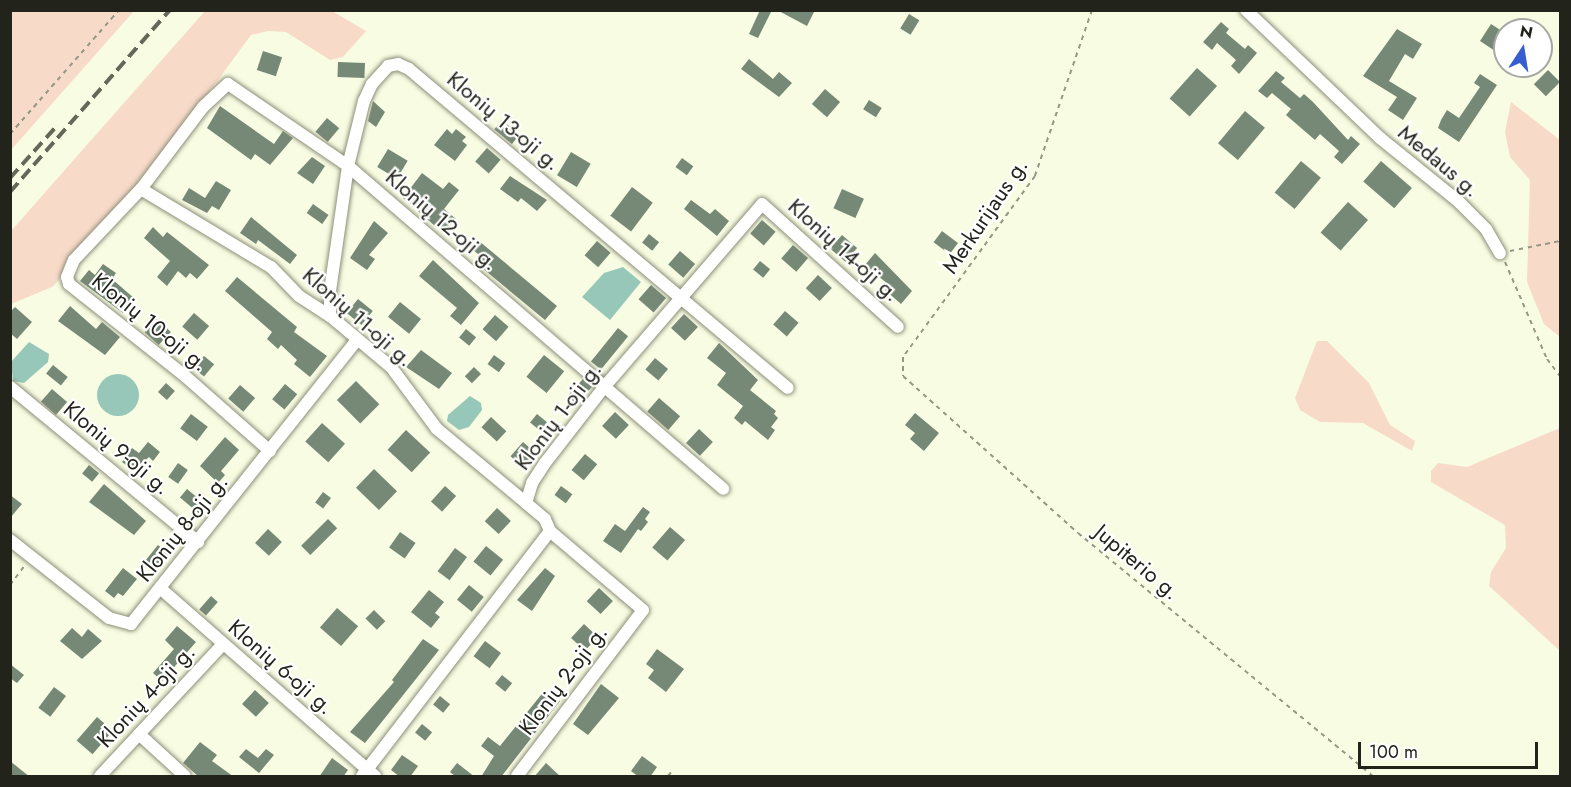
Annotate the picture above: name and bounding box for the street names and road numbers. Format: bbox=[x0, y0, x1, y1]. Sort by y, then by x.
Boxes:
street label: Klonių 13-oji g. bbox=[442, 66, 566, 176]
street label: Medaus g. bbox=[1393, 119, 1485, 203]
street label: Merkurijaus g. bbox=[937, 153, 1033, 279]
street label: Klonių 12-oji g. bbox=[380, 164, 504, 276]
street label: Klonių 14-oji g. bbox=[783, 193, 905, 307]
street label: Klonių 11-oji g. bbox=[297, 262, 419, 372]
street label: Klonių 10-oji g. bbox=[87, 267, 213, 377]
street label: Klonių 1-oji g. bbox=[509, 357, 607, 475]
street label: Klonių 9-oji g. bbox=[58, 396, 176, 500]
street label: Klonių 8-oji g. bbox=[131, 469, 233, 587]
street label: Jupiterio g. bbox=[1089, 519, 1185, 605]
street label: Klonių 6-oji g. bbox=[223, 614, 339, 720]
street label: Klonių 2-oji g. bbox=[513, 620, 613, 740]
street label: Klonių 4-oji g. bbox=[92, 639, 200, 753]

